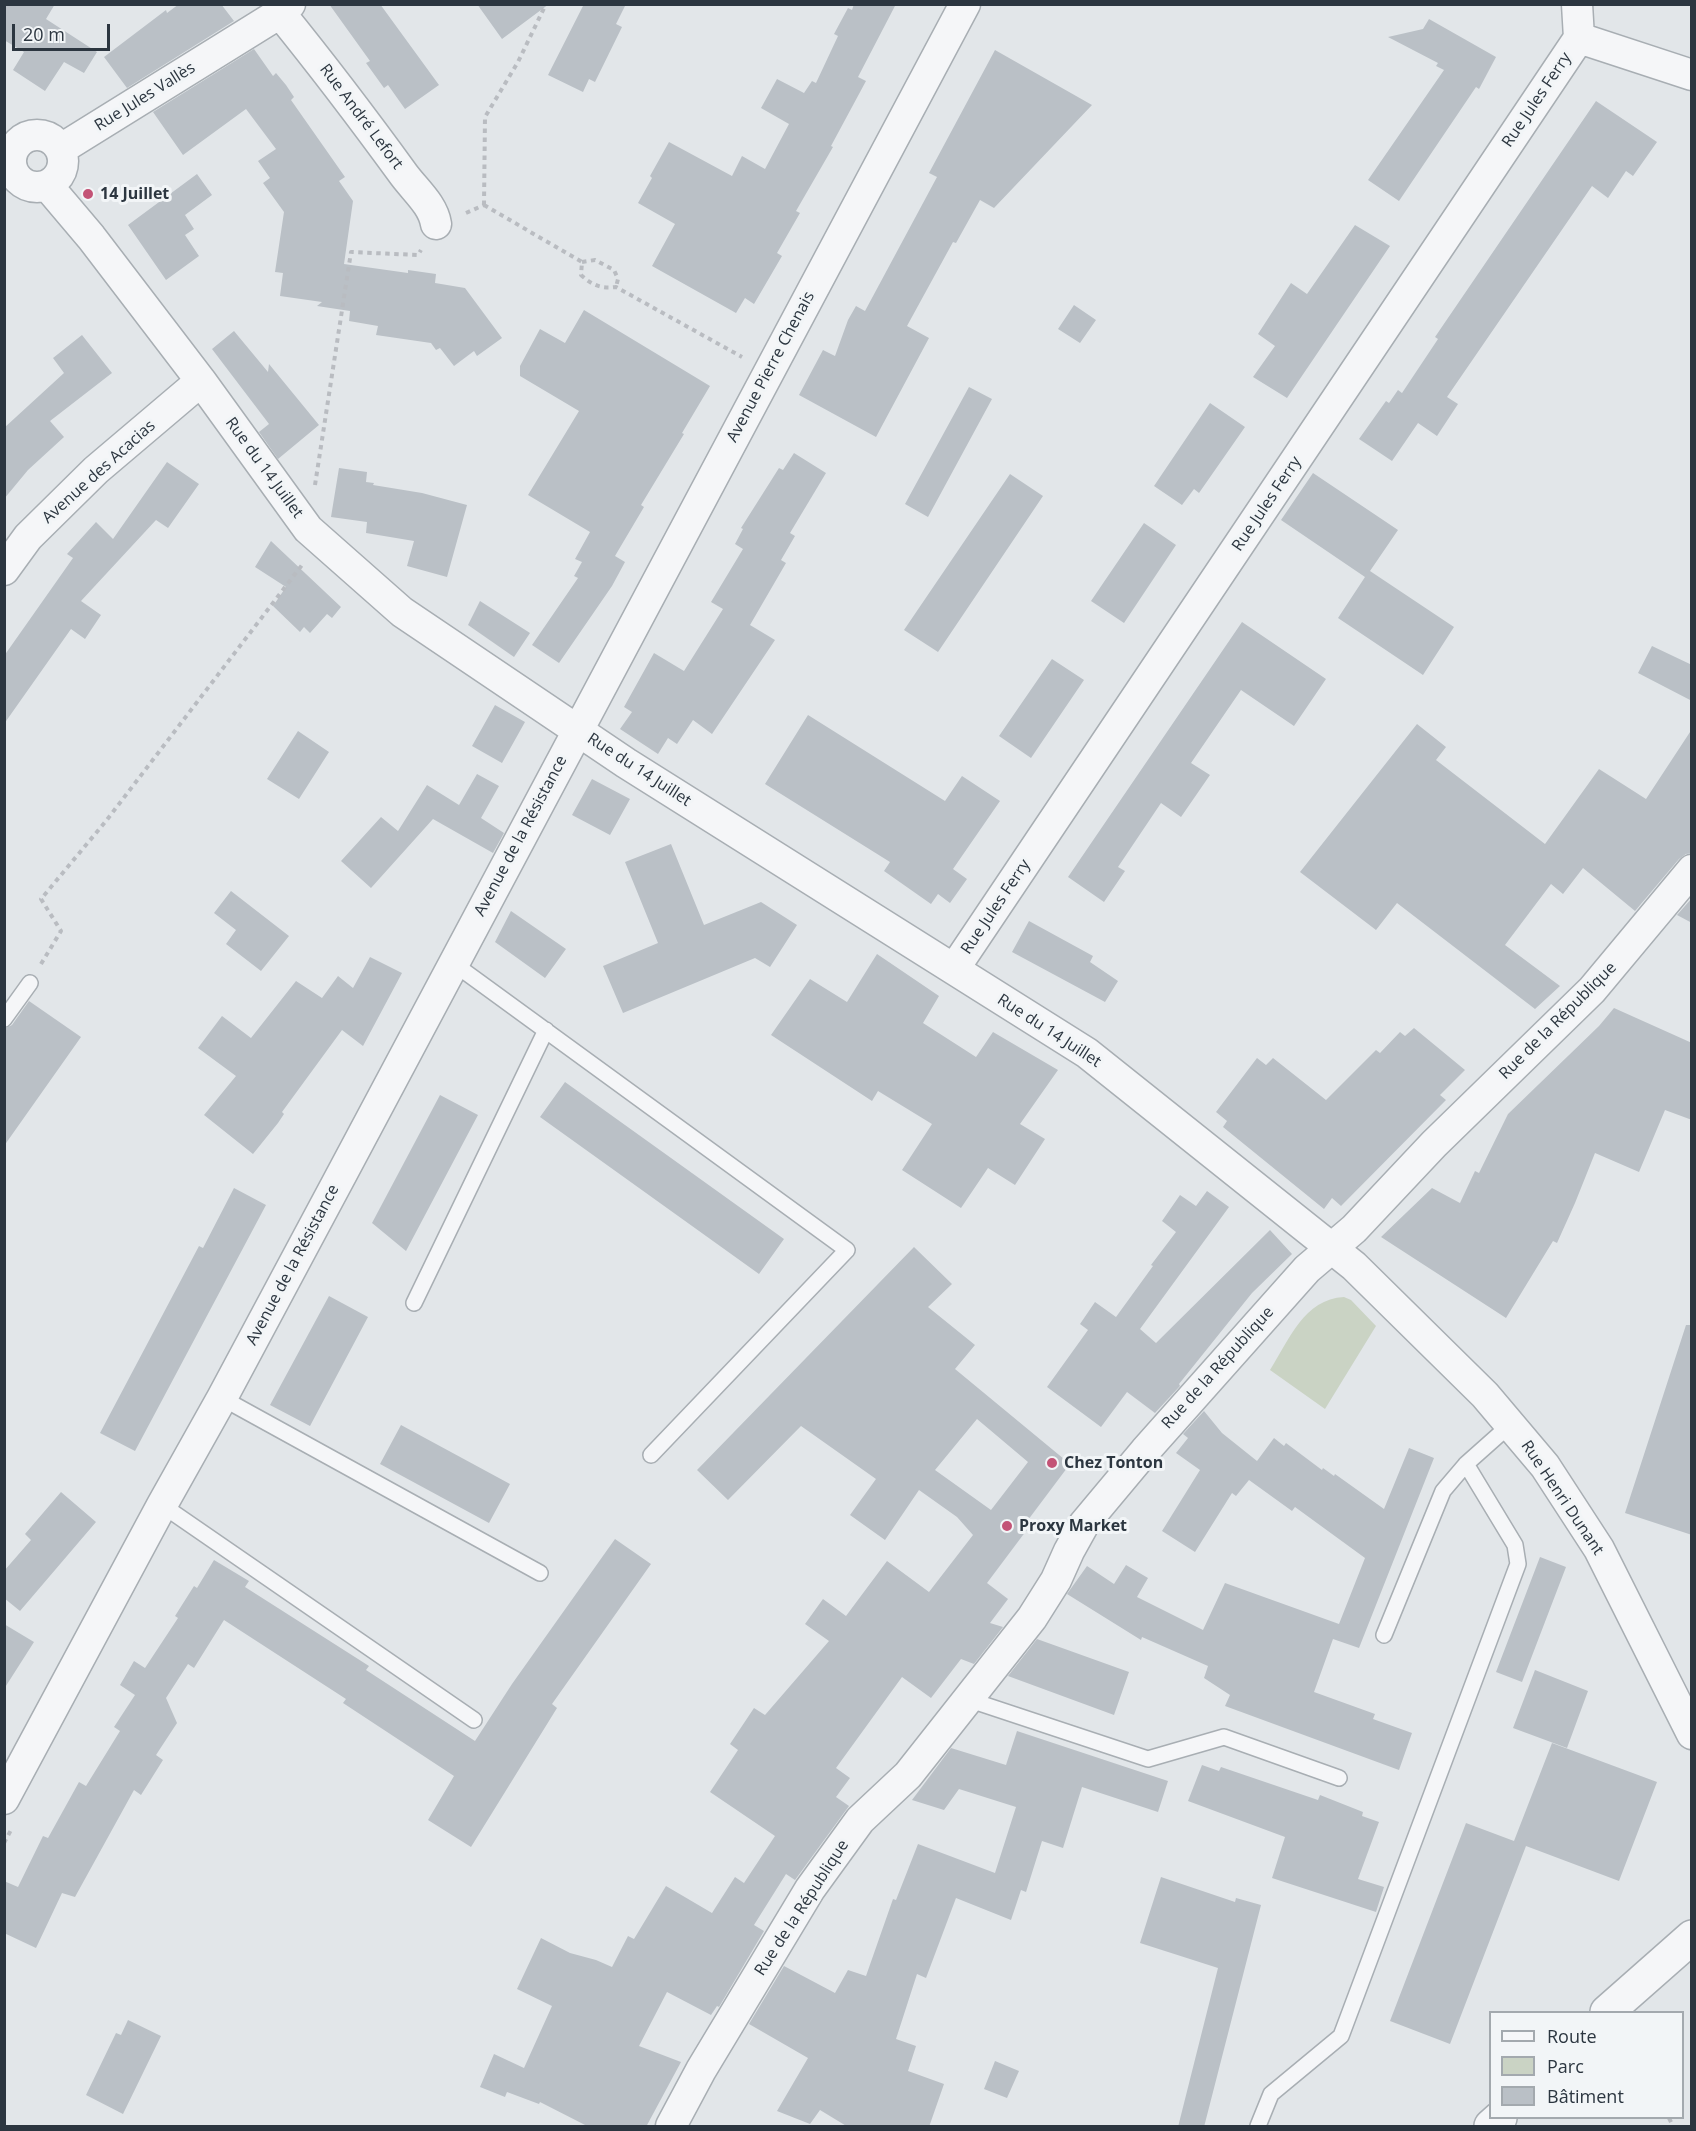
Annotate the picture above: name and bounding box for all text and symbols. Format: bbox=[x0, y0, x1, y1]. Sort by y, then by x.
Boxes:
scale bar bbox=[15, 12, 112, 50]
text: 20 m bbox=[23, 22, 65, 46]
street label: Rue Jules Ferry bbox=[1498, 49, 1576, 151]
street label: Rue Jules Vallès bbox=[91, 58, 199, 136]
street label: Rue André Lefort bbox=[315, 61, 407, 173]
place label: 14 Juillet bbox=[100, 184, 169, 204]
marker: 14 Juillet bbox=[81, 187, 95, 201]
street label: Avenue Pierre Chenais bbox=[723, 288, 819, 446]
street label: Rue du 14 Juillet bbox=[221, 414, 307, 522]
street label: Avenue des Acacias bbox=[39, 416, 159, 528]
street label: Rue Jules Ferry bbox=[1228, 453, 1306, 555]
street label: Rue du 14 Juillet bbox=[583, 729, 695, 811]
street label: Avenue de la Résistance bbox=[470, 752, 572, 920]
street label: Rue Jules Ferry bbox=[957, 856, 1035, 958]
street label: Rue de la République bbox=[1495, 958, 1621, 1084]
street label: Rue du 14 Juillet bbox=[993, 990, 1105, 1072]
street label: Avenue de la Résistance bbox=[242, 1181, 344, 1349]
street label: Rue de la République bbox=[1158, 1303, 1278, 1433]
street label: Rue Henri Dunant bbox=[1517, 1437, 1607, 1559]
place label: Chez Tonton bbox=[1064, 1453, 1163, 1473]
marker: Chez Tonton bbox=[1045, 1456, 1059, 1470]
place label: Proxy Market bbox=[1019, 1516, 1127, 1536]
marker: Proxy Market bbox=[1000, 1519, 1014, 1533]
street label: Rue de la République bbox=[751, 1837, 853, 1979]
legend bbox=[1489, 2011, 1684, 2119]
text: Route bbox=[1547, 2024, 1597, 2048]
text: Parc bbox=[1547, 2054, 1584, 2078]
text: Bâtiment bbox=[1547, 2084, 1624, 2108]

